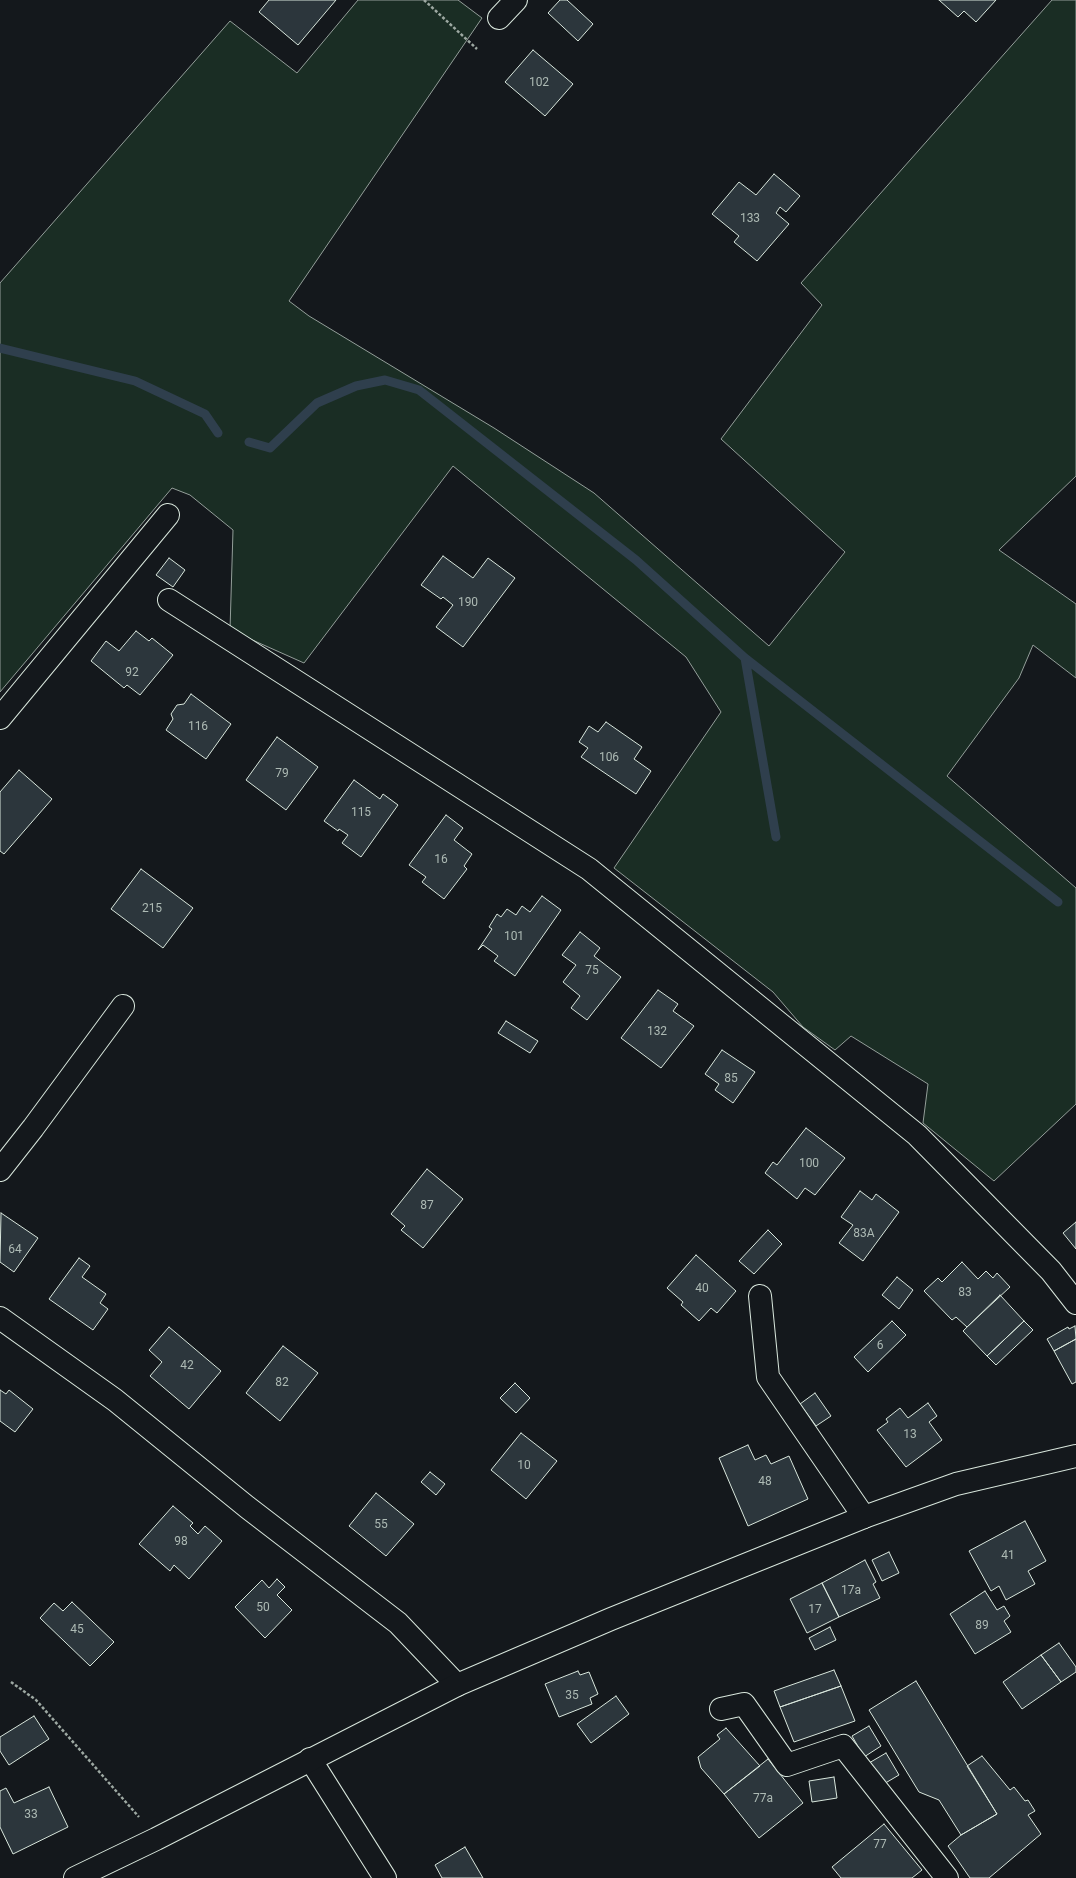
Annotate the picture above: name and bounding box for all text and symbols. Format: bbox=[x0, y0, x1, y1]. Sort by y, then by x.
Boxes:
house number: 102 bbox=[529, 76, 549, 90]
house number: 133 bbox=[740, 212, 760, 226]
house number: 190 bbox=[458, 596, 478, 610]
house number: 92 bbox=[125, 666, 139, 680]
house number: 116 bbox=[188, 720, 208, 734]
house number: 106 bbox=[599, 751, 619, 765]
house number: 79 bbox=[275, 767, 289, 781]
house number: 115 bbox=[351, 806, 371, 820]
house number: 16 bbox=[434, 853, 448, 867]
house number: 215 bbox=[142, 902, 162, 916]
house number: 101 bbox=[504, 930, 524, 944]
house number: 75 bbox=[585, 964, 599, 978]
house number: 132 bbox=[647, 1025, 667, 1039]
house number: 85 bbox=[724, 1072, 738, 1086]
house number: 100 bbox=[799, 1157, 819, 1171]
house number: 87 bbox=[420, 1199, 434, 1213]
house number: 83A bbox=[853, 1227, 875, 1241]
house number: 64 bbox=[8, 1243, 22, 1257]
house number: 40 bbox=[695, 1282, 709, 1296]
house number: 83 bbox=[958, 1286, 972, 1300]
house number: 6 bbox=[877, 1339, 883, 1353]
house number: 42 bbox=[180, 1359, 194, 1373]
house number: 82 bbox=[275, 1376, 289, 1390]
house number: 13 bbox=[903, 1428, 917, 1442]
house number: 10 bbox=[517, 1459, 531, 1473]
house number: 48 bbox=[758, 1475, 772, 1489]
house number: 55 bbox=[374, 1518, 388, 1532]
house number: 98 bbox=[174, 1535, 188, 1549]
house number: 41 bbox=[1001, 1549, 1015, 1563]
house number: 17a bbox=[841, 1584, 861, 1598]
house number: 50 bbox=[256, 1601, 270, 1615]
house number: 17 bbox=[808, 1603, 822, 1617]
house number: 89 bbox=[975, 1619, 989, 1633]
house number: 45 bbox=[70, 1623, 84, 1637]
house number: 35 bbox=[565, 1689, 579, 1703]
house number: 77a bbox=[753, 1792, 773, 1806]
house number: 33 bbox=[24, 1808, 38, 1822]
house number: 77 bbox=[873, 1838, 887, 1852]

